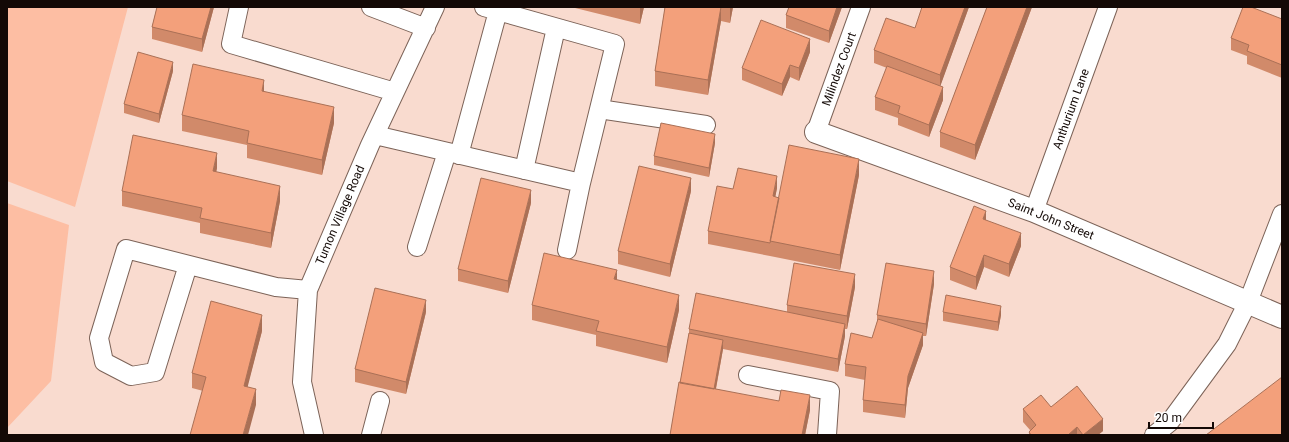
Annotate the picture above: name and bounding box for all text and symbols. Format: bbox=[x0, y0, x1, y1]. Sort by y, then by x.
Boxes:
street label: Milindez Court bbox=[819, 30, 859, 108]
street label: Anthurium Lane bbox=[1050, 67, 1092, 151]
street label: Tumon Village Road bbox=[313, 163, 367, 267]
street label: Saint John Street bbox=[1006, 195, 1096, 243]
scale bar bbox=[1149, 404, 1213, 430]
text: 20 m bbox=[1155, 411, 1182, 425]

